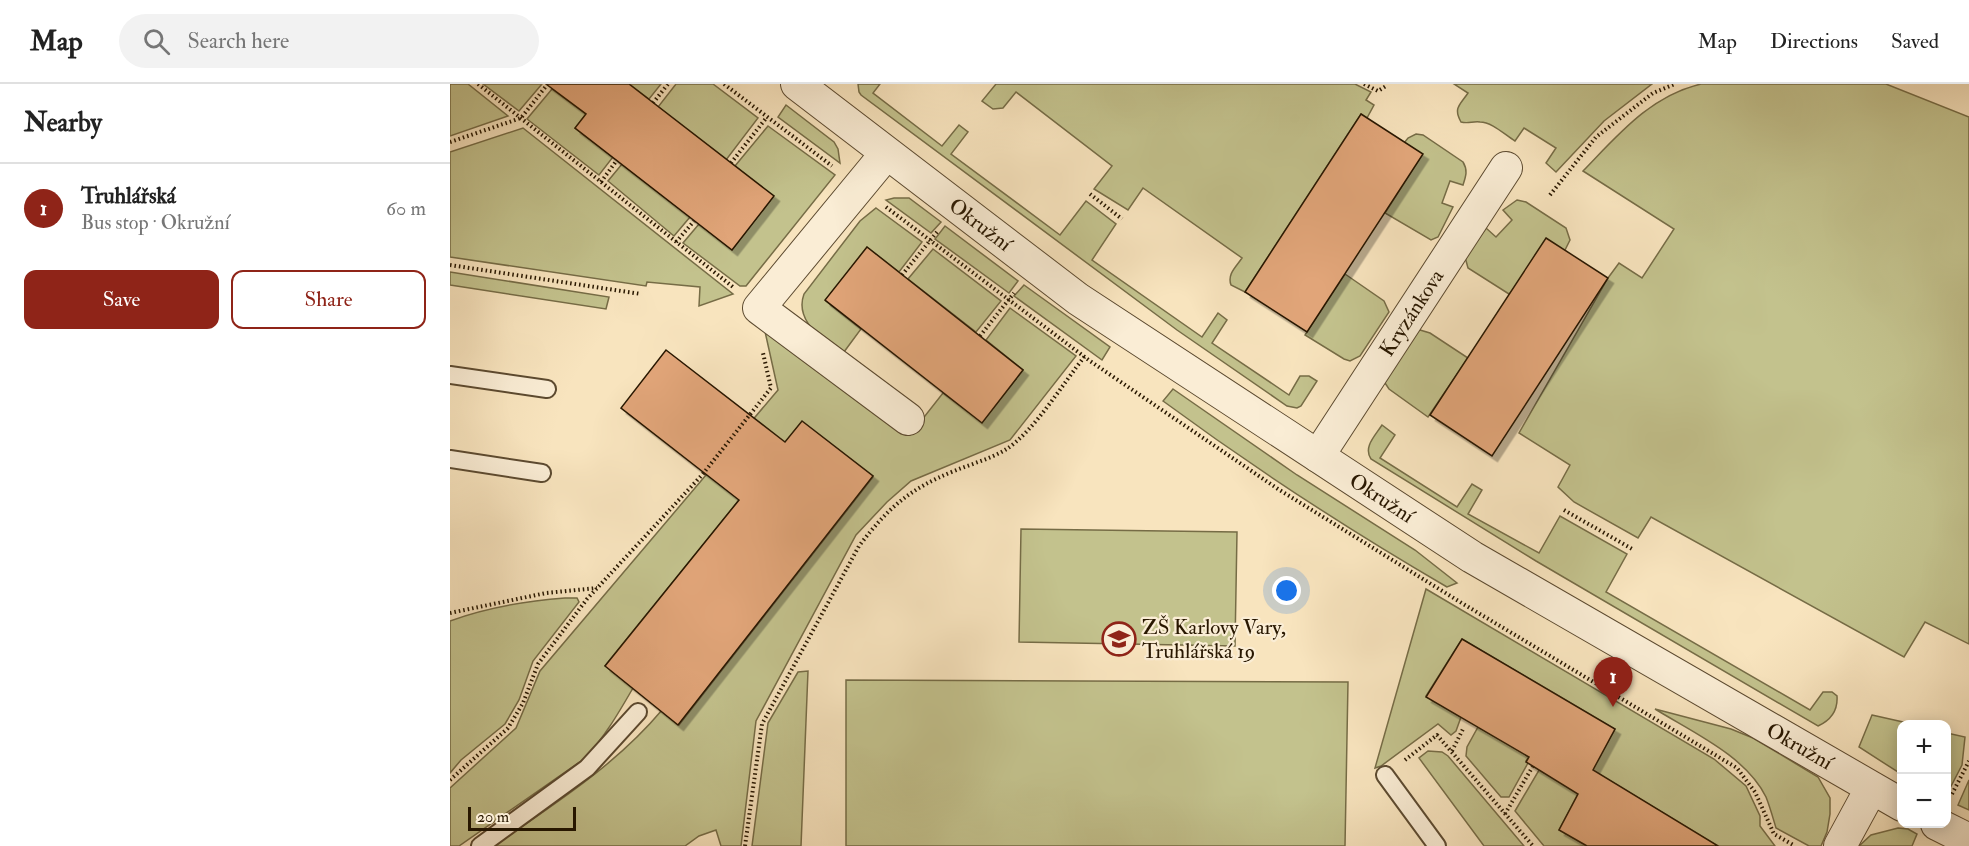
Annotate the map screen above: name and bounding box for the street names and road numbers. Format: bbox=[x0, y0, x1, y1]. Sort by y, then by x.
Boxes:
street label: Okružní bbox=[943, 192, 1018, 258]
street label: Kryzánkova bbox=[1374, 264, 1450, 362]
street label: Okružní bbox=[1344, 467, 1420, 530]
street label: Okružní bbox=[1761, 717, 1839, 777]

